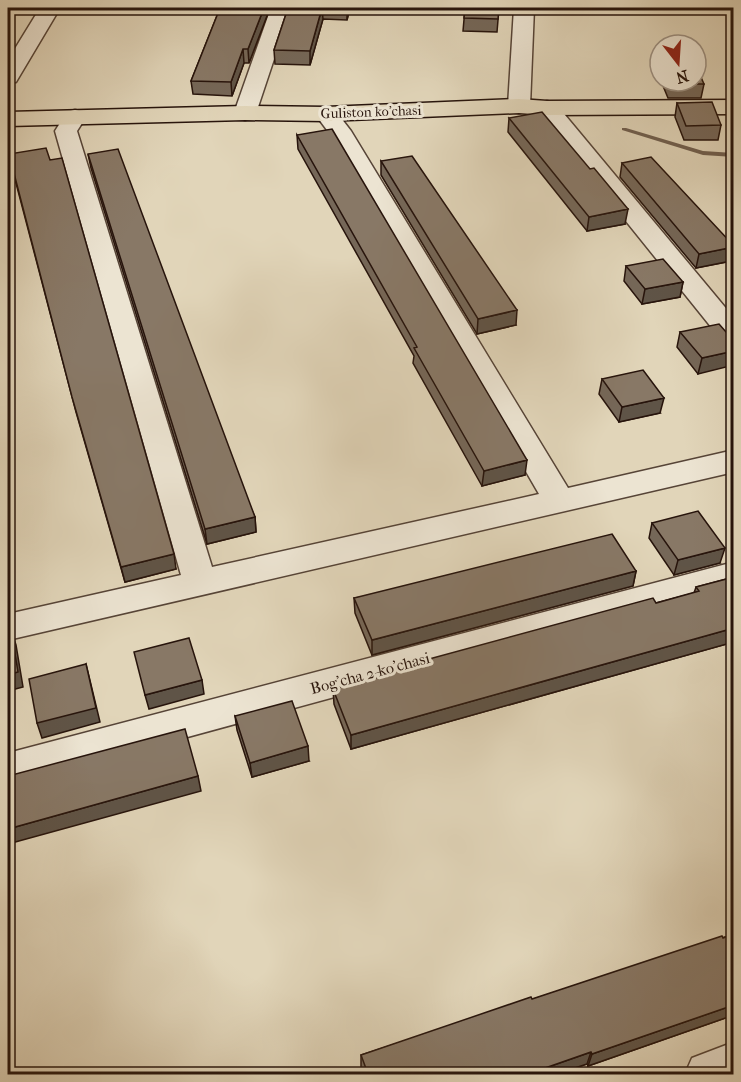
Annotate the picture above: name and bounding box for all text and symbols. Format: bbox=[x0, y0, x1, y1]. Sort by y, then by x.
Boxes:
north arrow bbox=[648, 33, 708, 93]
text: N bbox=[673, 66, 691, 88]
street label: Guliston ko'chasi bbox=[320, 102, 422, 122]
street label: Bog'cha 2-ko'chasi bbox=[308, 648, 432, 698]

